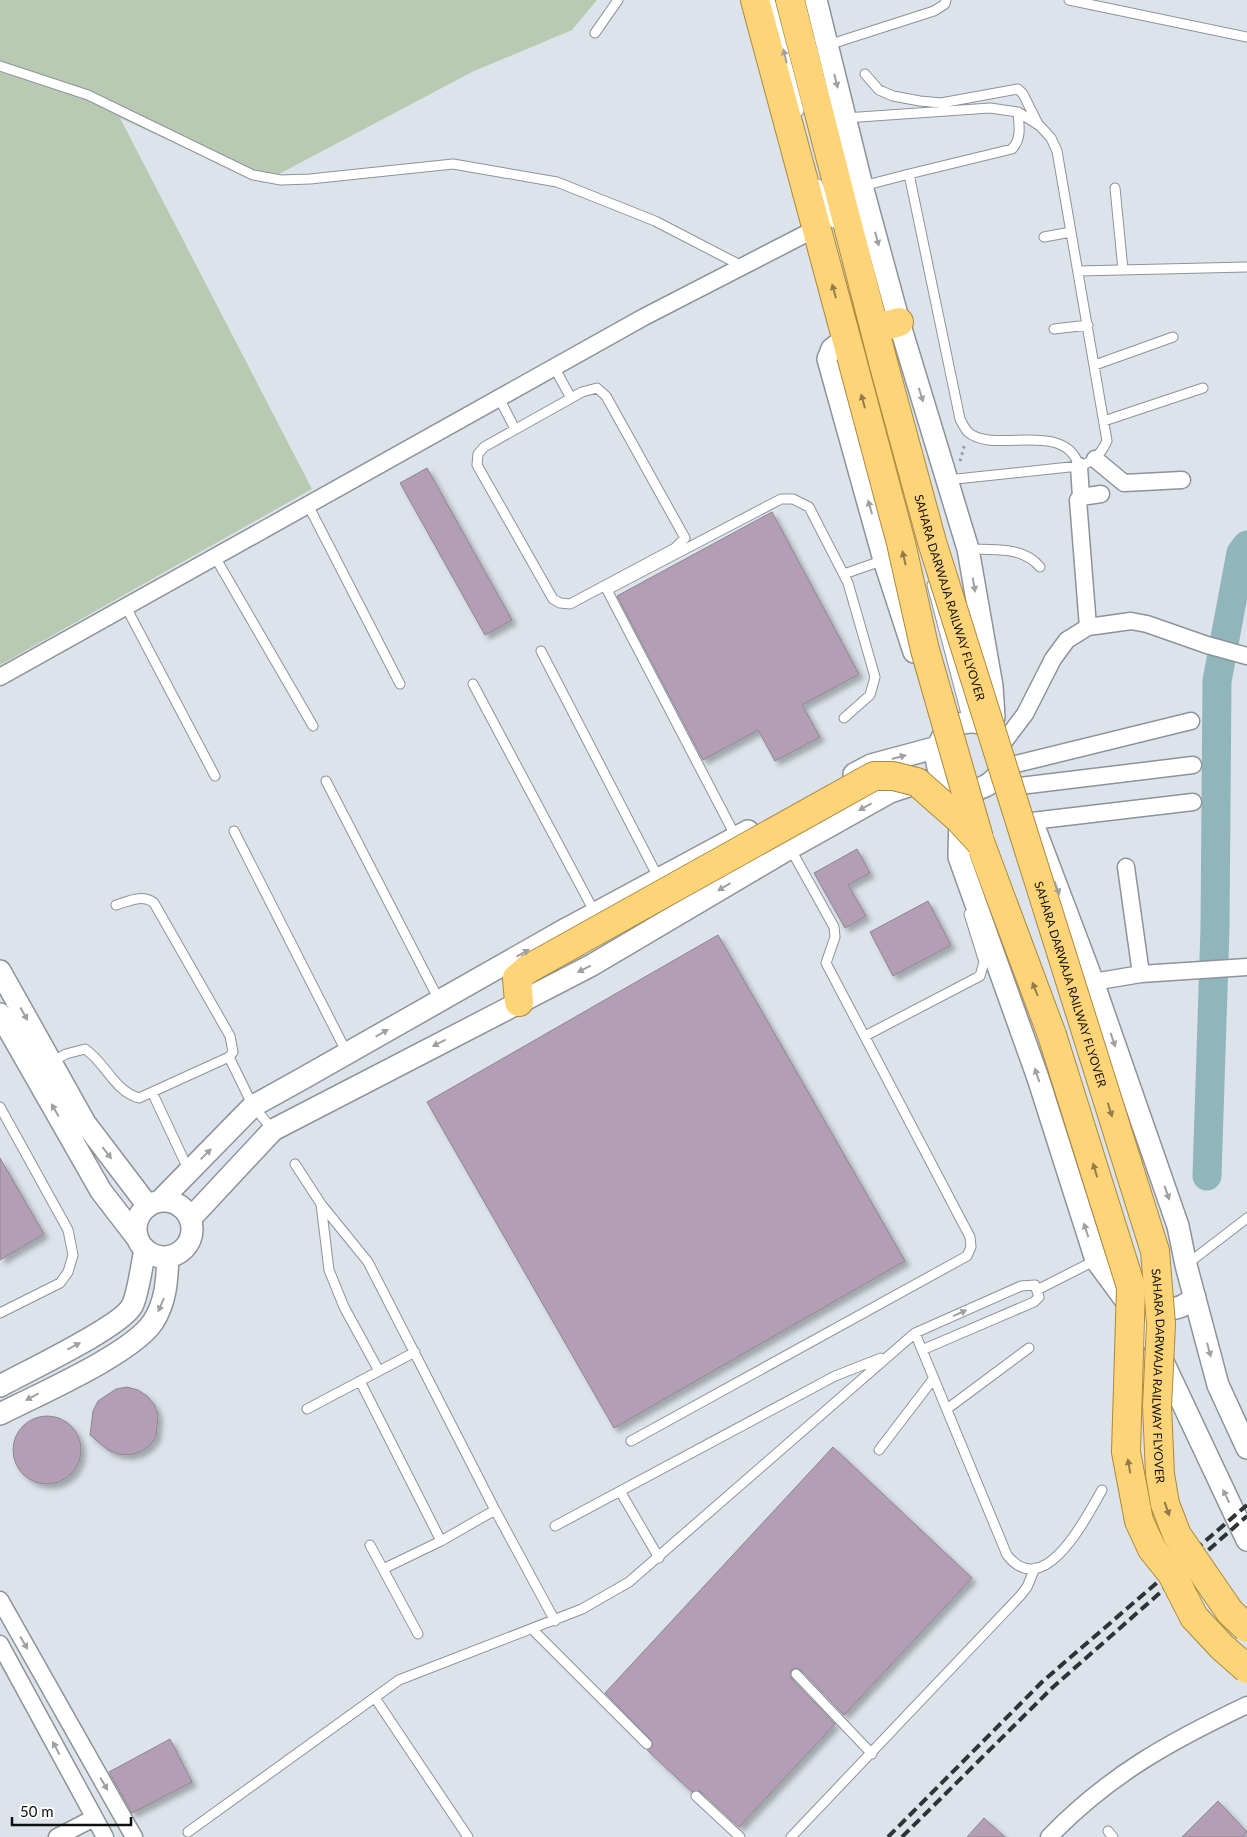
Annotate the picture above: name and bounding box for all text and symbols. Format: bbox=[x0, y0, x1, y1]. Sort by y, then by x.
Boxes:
one-way arrow bbox=[781, 48, 789, 63]
one-way arrow bbox=[832, 74, 840, 89]
one-way arrow bbox=[873, 231, 881, 246]
one-way arrow bbox=[829, 283, 837, 298]
one-way arrow bbox=[917, 387, 925, 403]
one-way arrow bbox=[859, 394, 867, 409]
street label: SAHARA DARWAJA RAILWAY FLYOVER bbox=[912, 493, 989, 703]
one-way arrow bbox=[865, 500, 873, 515]
one-way arrow bbox=[900, 551, 908, 566]
one-way arrow bbox=[971, 577, 979, 593]
one-way arrow bbox=[892, 753, 907, 761]
one-way arrow bbox=[858, 802, 871, 811]
street label: SAHARA DARWAJA RAILWAY FLYOVER bbox=[1032, 879, 1111, 1089]
one-way arrow bbox=[1054, 880, 1061, 895]
one-way arrow bbox=[717, 883, 730, 892]
one-way arrow bbox=[516, 949, 530, 957]
one-way arrow bbox=[576, 965, 591, 974]
one-way arrow bbox=[1030, 982, 1038, 996]
one-way arrow bbox=[19, 1007, 28, 1020]
one-way arrow bbox=[375, 1029, 388, 1038]
one-way arrow bbox=[1110, 1033, 1118, 1048]
one-way arrow bbox=[431, 1039, 446, 1047]
one-way arrow bbox=[1033, 1067, 1041, 1082]
one-way arrow bbox=[1107, 1102, 1115, 1117]
one-way arrow bbox=[51, 1103, 59, 1118]
one-way arrow bbox=[102, 1146, 113, 1159]
one-way arrow bbox=[200, 1148, 212, 1160]
one-way arrow bbox=[1090, 1162, 1098, 1177]
one-way arrow bbox=[1164, 1186, 1171, 1201]
one-way arrow bbox=[1082, 1222, 1090, 1237]
street label: SAHARA DARWAJA RAILWAY FLYOVER bbox=[1149, 1268, 1169, 1485]
one-way arrow bbox=[157, 1297, 165, 1312]
one-way arrow bbox=[953, 1309, 967, 1317]
one-way arrow bbox=[66, 1342, 81, 1350]
one-way arrow bbox=[1205, 1343, 1213, 1358]
one-way arrow bbox=[26, 1393, 39, 1402]
one-way arrow bbox=[1124, 1458, 1132, 1474]
one-way arrow bbox=[1222, 1489, 1230, 1503]
one-way arrow bbox=[1164, 1502, 1172, 1517]
one-way arrow bbox=[20, 1635, 28, 1650]
one-way arrow bbox=[52, 1741, 61, 1755]
one-way arrow bbox=[100, 1777, 108, 1791]
scale bar bbox=[12, 1794, 131, 1826]
text: 50 m bbox=[20, 1802, 54, 1820]

